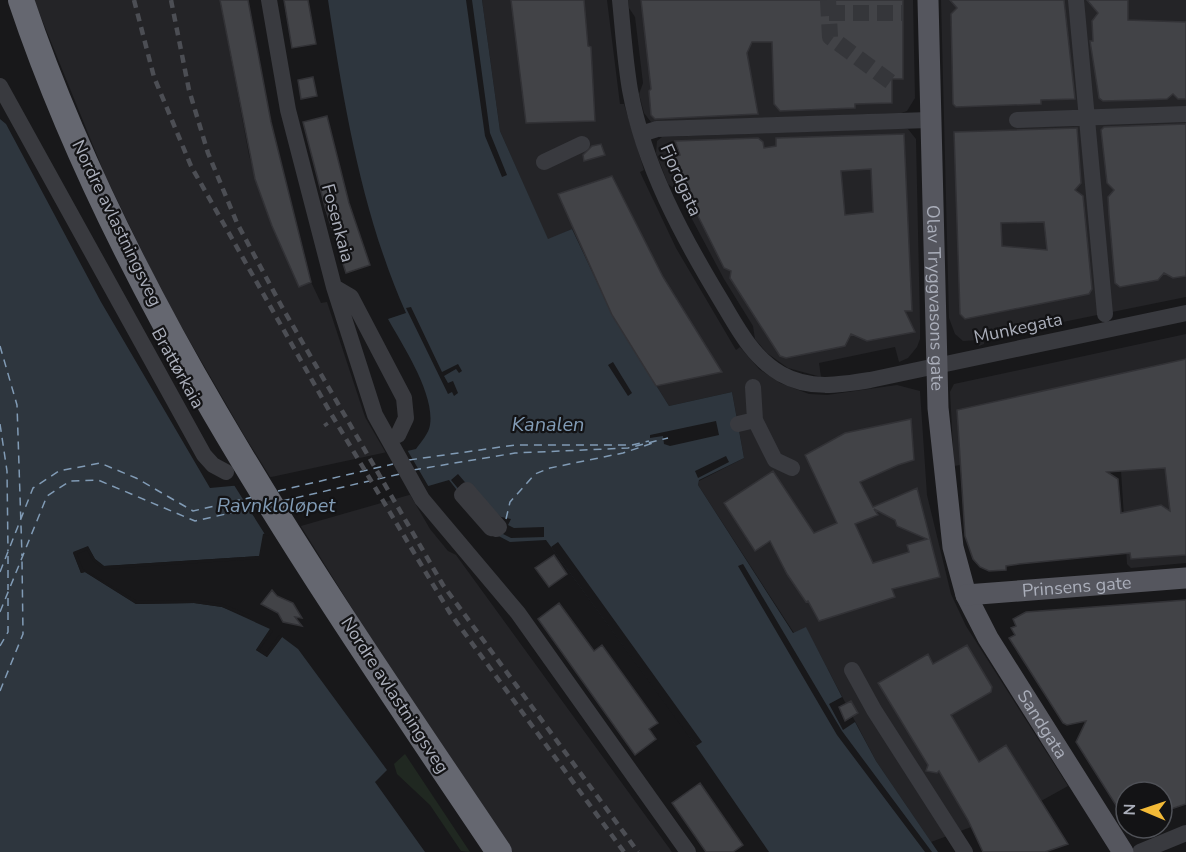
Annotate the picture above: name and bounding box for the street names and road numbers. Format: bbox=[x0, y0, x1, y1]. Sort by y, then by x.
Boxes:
street label: Nordre avlastningsveg bbox=[66, 136, 168, 310]
street label: Fjordgata bbox=[654, 140, 708, 220]
street label: Fosenkaia bbox=[316, 181, 360, 265]
street label: Olav Tryggvasons gate bbox=[921, 205, 950, 391]
street label: Munkegata bbox=[971, 307, 1065, 349]
street label: Brattørkaia bbox=[146, 323, 210, 413]
street label: Prinsens gate bbox=[1021, 570, 1132, 603]
street label: Nordre avlastningsveg bbox=[335, 612, 455, 778]
street label: Sandgata bbox=[1012, 685, 1073, 763]

